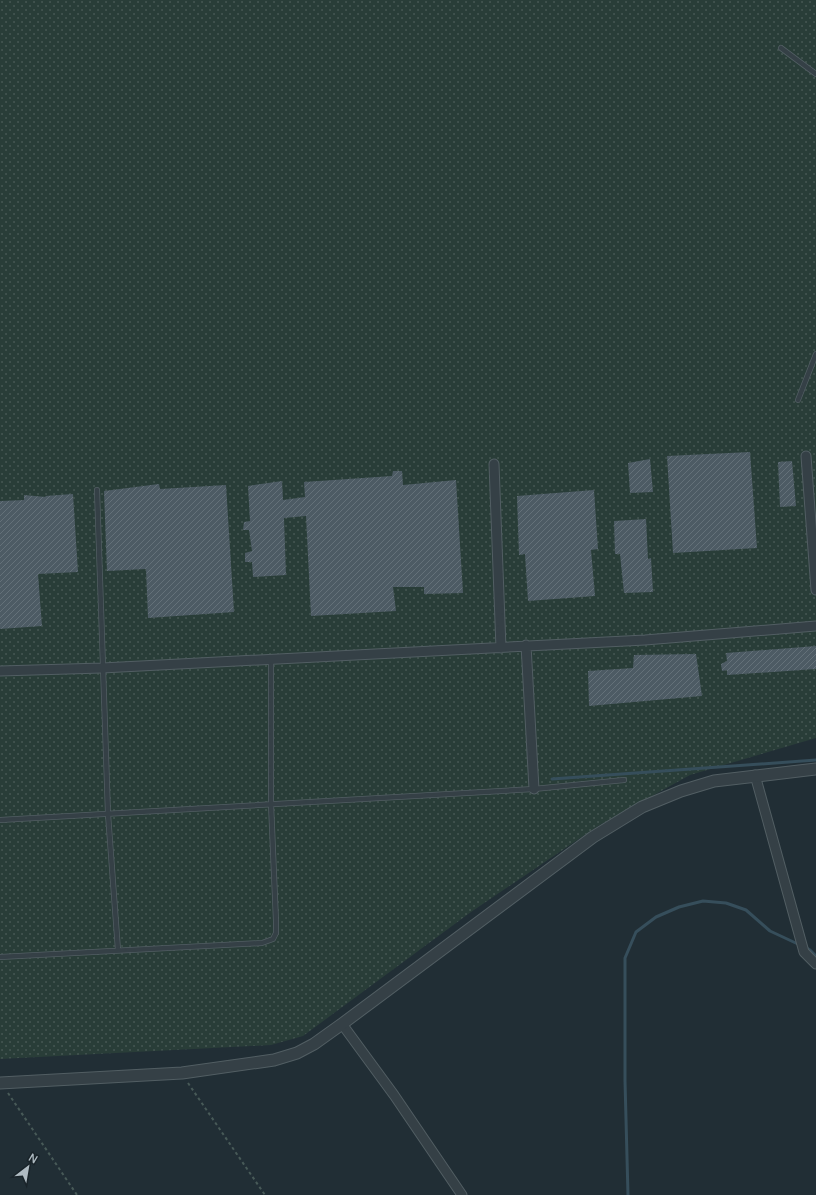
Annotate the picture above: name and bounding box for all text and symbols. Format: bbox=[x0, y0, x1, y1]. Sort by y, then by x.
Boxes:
north arrow bbox=[8, 1147, 48, 1187]
text: N bbox=[26, 1150, 41, 1167]

